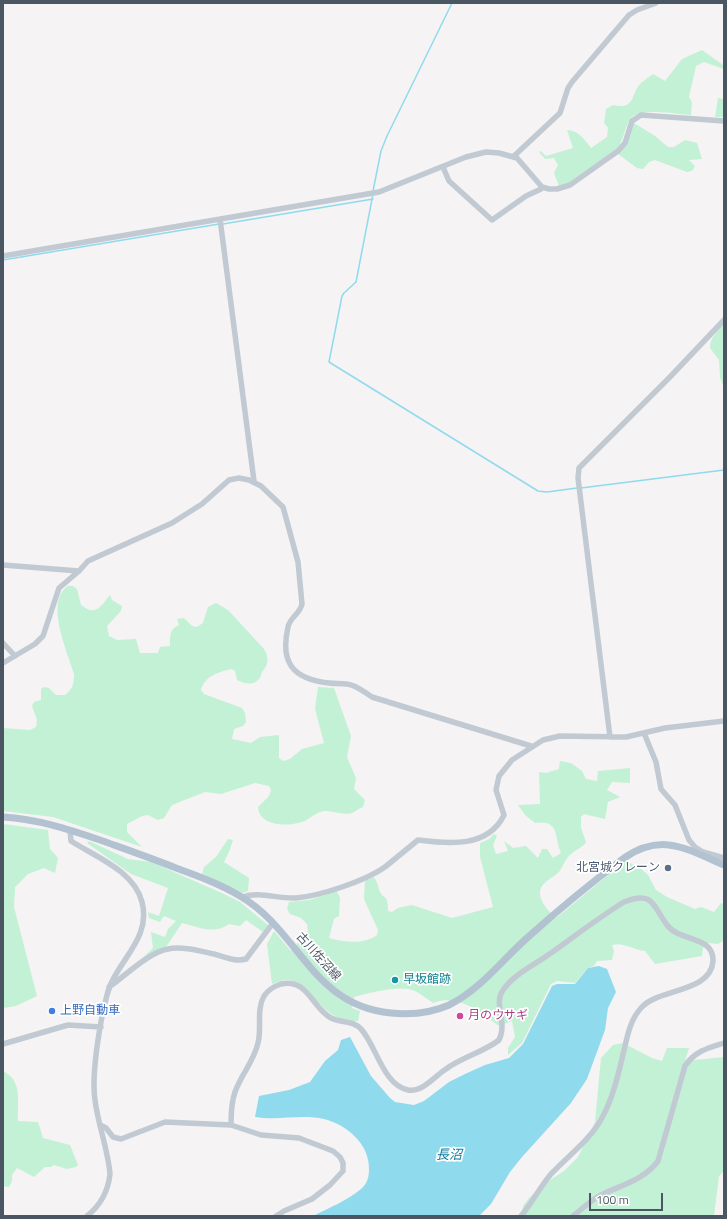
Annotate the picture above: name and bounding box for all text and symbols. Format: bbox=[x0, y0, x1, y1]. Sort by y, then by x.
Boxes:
place label: 北宮城クレーン bbox=[576, 861, 660, 875]
marker: 北宮城クレーン bbox=[663, 863, 673, 873]
street label: 古川佐沼線 bbox=[293, 930, 343, 984]
place label: 早坂館跡 bbox=[403, 973, 451, 987]
marker: 早坂館跡 bbox=[390, 975, 400, 985]
place label: 上野自動車 bbox=[60, 1004, 120, 1018]
marker: 上野自動車 bbox=[47, 1006, 57, 1016]
place label: 月のウサギ bbox=[468, 1009, 528, 1023]
marker: 月のウサギ bbox=[455, 1011, 465, 1021]
water label: 長沼 bbox=[436, 1148, 462, 1164]
scale bar bbox=[591, 1185, 665, 1211]
text: 100 m bbox=[596, 1190, 629, 1209]

